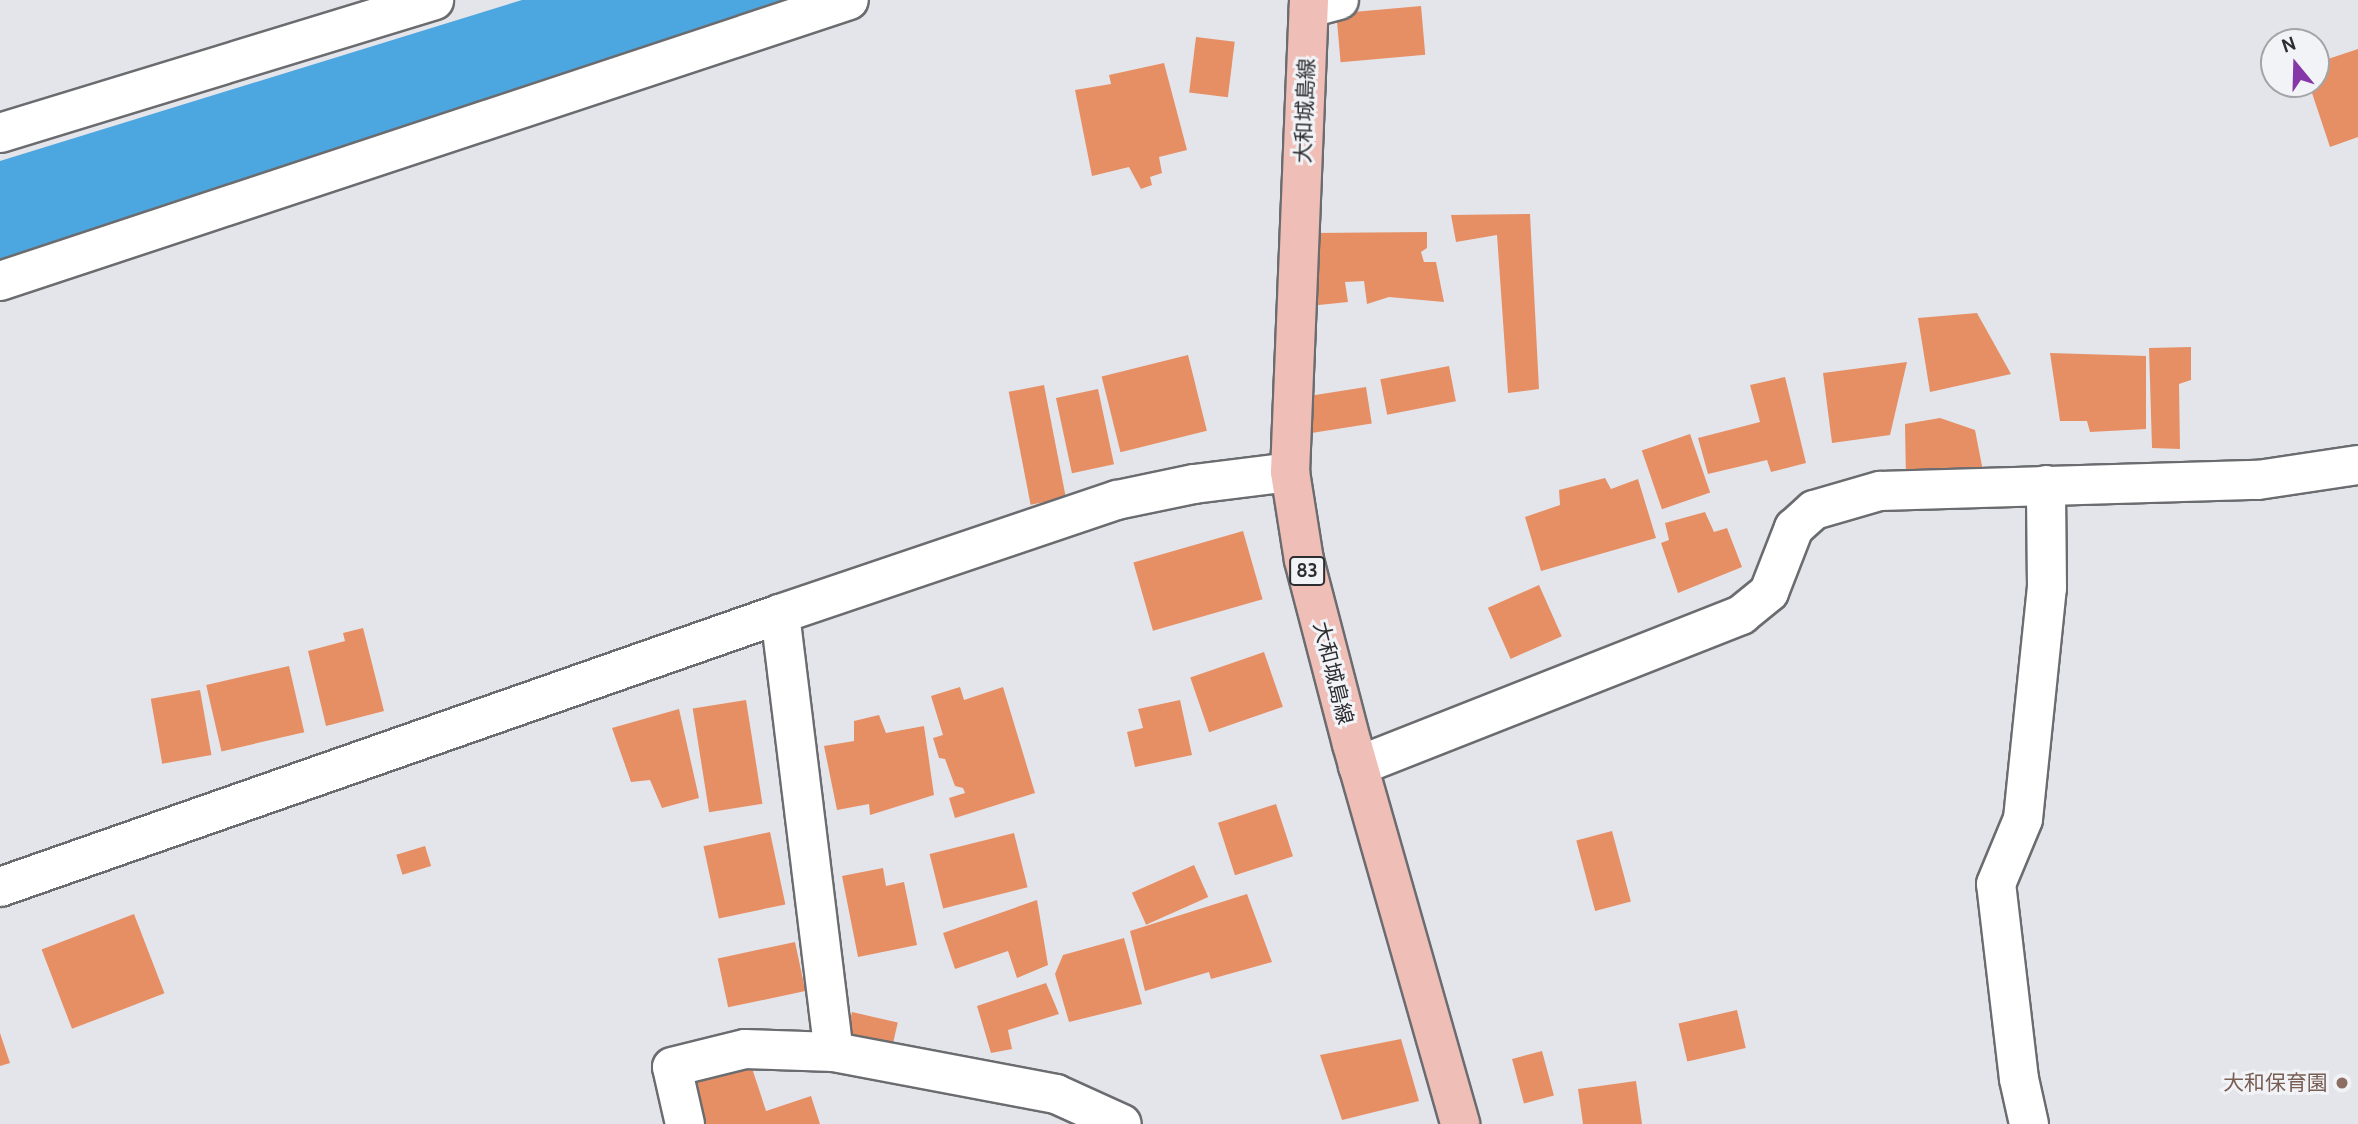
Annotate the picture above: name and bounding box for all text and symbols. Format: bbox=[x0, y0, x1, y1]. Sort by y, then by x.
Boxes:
north arrow bbox=[2260, 28, 2330, 98]
text: N bbox=[2279, 32, 2299, 58]
street label: 大和城島線 bbox=[1291, 58, 1319, 164]
road number: 83 bbox=[1288, 556, 1326, 586]
street label: 大和城島線 bbox=[1308, 619, 1358, 727]
place label: 大和保育園 bbox=[2223, 1070, 2328, 1096]
marker: 大和保育園 bbox=[2334, 1075, 2350, 1091]

